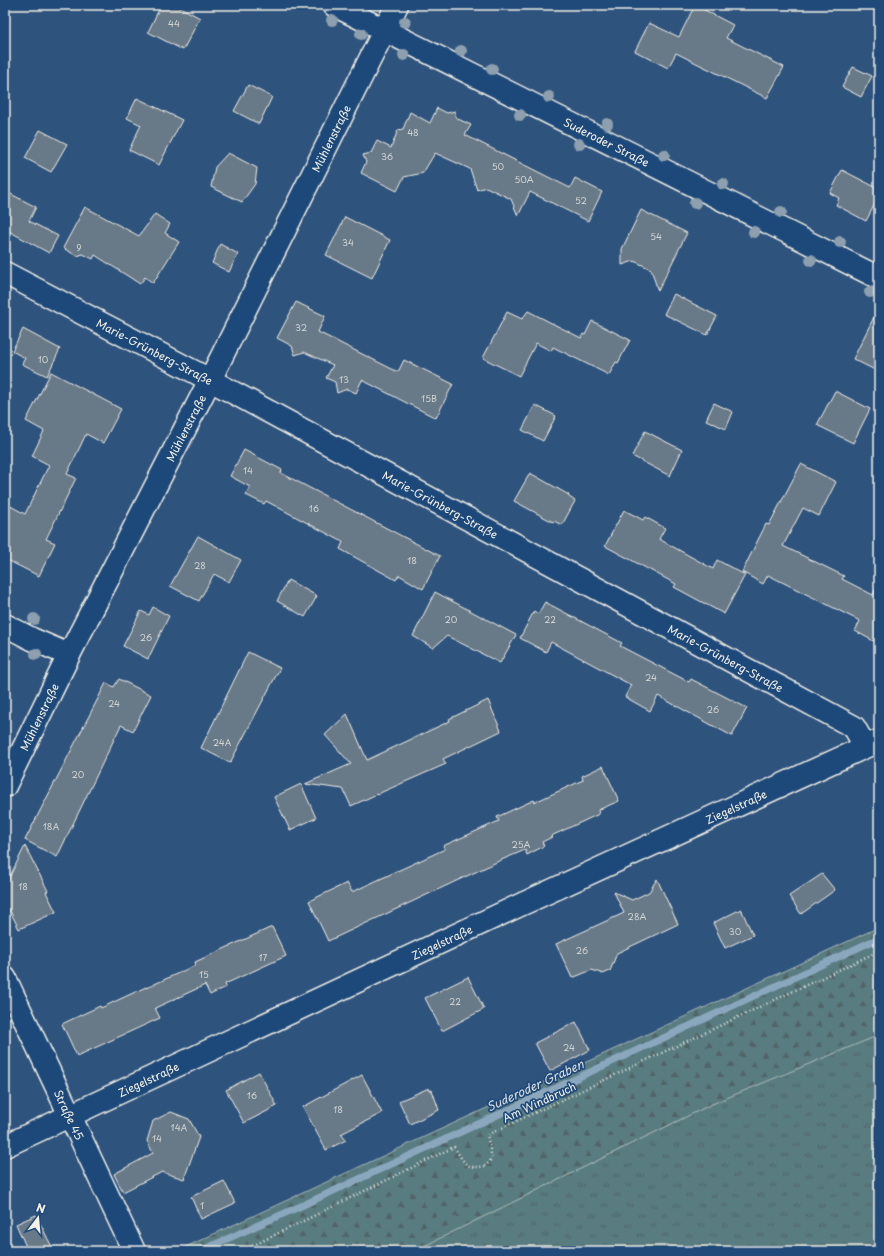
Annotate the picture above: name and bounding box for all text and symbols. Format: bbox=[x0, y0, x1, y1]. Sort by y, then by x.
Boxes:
house number: 44 bbox=[168, 16, 180, 30]
street label: Mühlenstraße bbox=[307, 102, 355, 175]
street label: Suderoder Straße bbox=[561, 113, 653, 170]
house number: 48 bbox=[407, 125, 419, 139]
house number: 36 bbox=[381, 149, 393, 163]
house number: 50 bbox=[492, 159, 505, 173]
house number: 50A bbox=[514, 172, 534, 186]
house number: 52 bbox=[575, 193, 587, 207]
house number: 54 bbox=[650, 229, 662, 243]
house number: 34 bbox=[342, 235, 354, 249]
house number: 9 bbox=[76, 240, 82, 254]
street label: Marie-Grünberg-Straße bbox=[94, 314, 216, 389]
house number: 32 bbox=[295, 320, 307, 334]
house number: 10 bbox=[38, 352, 49, 366]
house number: 13 bbox=[339, 372, 349, 386]
street label: Mühlenstraße bbox=[161, 391, 210, 464]
house number: 15B bbox=[421, 391, 437, 405]
house number: 14 bbox=[243, 463, 253, 477]
street label: Marie-Grünberg-Straße bbox=[380, 466, 501, 542]
house number: 16 bbox=[309, 501, 319, 515]
house number: 18 bbox=[407, 553, 417, 567]
house number: 28 bbox=[194, 558, 206, 572]
house number: 20 bbox=[445, 612, 458, 626]
house number: 22 bbox=[544, 612, 556, 626]
street label: Marie-Grünberg-Straße bbox=[665, 620, 787, 696]
house number: 26 bbox=[140, 630, 152, 644]
house number: 24 bbox=[645, 670, 657, 684]
street label: Mühlenstraße bbox=[15, 680, 63, 753]
house number: 24 bbox=[108, 696, 120, 710]
house number: 26 bbox=[707, 702, 719, 716]
house number: 24A bbox=[213, 735, 232, 749]
house number: 20 bbox=[72, 767, 85, 781]
street label: Ziegelstraße bbox=[702, 785, 769, 828]
house number: 18A bbox=[43, 819, 59, 833]
house number: 25A bbox=[512, 837, 531, 851]
house number: 18 bbox=[18, 879, 28, 893]
house number: 28A bbox=[628, 909, 647, 923]
street label: Ziegelstraße bbox=[408, 920, 475, 963]
house number: 30 bbox=[729, 924, 742, 938]
house number: 26 bbox=[576, 943, 588, 957]
house number: 17 bbox=[259, 950, 268, 964]
house number: 15 bbox=[199, 967, 209, 981]
house number: 22 bbox=[449, 994, 461, 1008]
house number: 24 bbox=[563, 1040, 575, 1054]
water label: Suderoder Graben bbox=[483, 1054, 587, 1115]
street label: Ziegelstraße bbox=[115, 1057, 182, 1101]
street label: Am Windbruch bbox=[499, 1078, 579, 1126]
street label: Straße 45 bbox=[50, 1086, 89, 1143]
house number: 16 bbox=[247, 1088, 257, 1102]
house number: 18 bbox=[333, 1102, 343, 1116]
house number: 14A bbox=[171, 1120, 188, 1134]
house number: 14 bbox=[152, 1131, 162, 1145]
north arrow bbox=[18, 1198, 58, 1238]
house number: 1 bbox=[200, 1198, 204, 1212]
text: N bbox=[34, 1199, 48, 1217]

